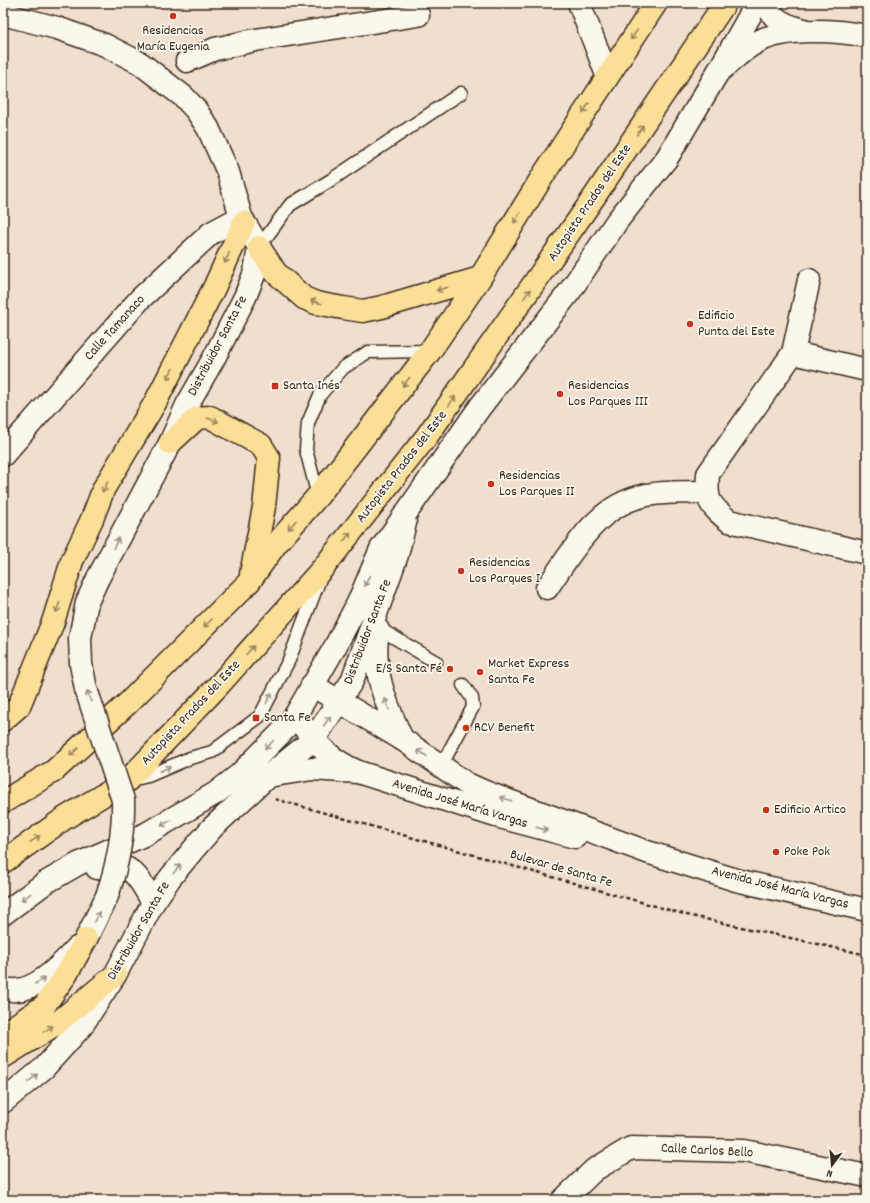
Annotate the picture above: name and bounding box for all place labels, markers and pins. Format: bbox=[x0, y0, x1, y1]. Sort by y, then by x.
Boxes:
marker: Residencias María Eugenia bbox=[168, 11, 178, 21]
place label: Residencias María Eugenia bbox=[137, 21, 210, 57]
place label: Edificio Punta del Este bbox=[698, 306, 775, 342]
marker: Edificio Punta del Este bbox=[685, 319, 695, 329]
place label: Santa Inés bbox=[283, 376, 340, 396]
place label: Residencias Los Parques III bbox=[568, 376, 648, 412]
marker: Santa Inés bbox=[270, 381, 280, 391]
marker: Residencias Los Parques III bbox=[555, 389, 565, 399]
place label: Residencias Los Parques II bbox=[499, 466, 575, 502]
marker: Residencias Los Parques II bbox=[486, 479, 496, 489]
place label: Residencias Los Parques I bbox=[469, 553, 541, 589]
marker: Residencias Los Parques I bbox=[456, 566, 466, 576]
place label: Market Express Santa Fe bbox=[488, 654, 569, 690]
place label: E/S Santa Fé bbox=[376, 659, 442, 679]
marker: E/S Santa Fé bbox=[445, 664, 455, 674]
marker: Market Express Santa Fe bbox=[475, 667, 485, 677]
place label: Santa Fe bbox=[264, 708, 311, 728]
marker: Santa Fe bbox=[251, 713, 261, 723]
place label: RCV Benefit bbox=[474, 718, 535, 738]
marker: RCV Benefit bbox=[461, 723, 471, 733]
place label: Edificio Artico bbox=[774, 800, 846, 820]
marker: Edificio Artico bbox=[761, 805, 771, 815]
place label: Poke Pok bbox=[784, 842, 830, 862]
marker: Poke Pok bbox=[771, 847, 781, 857]

